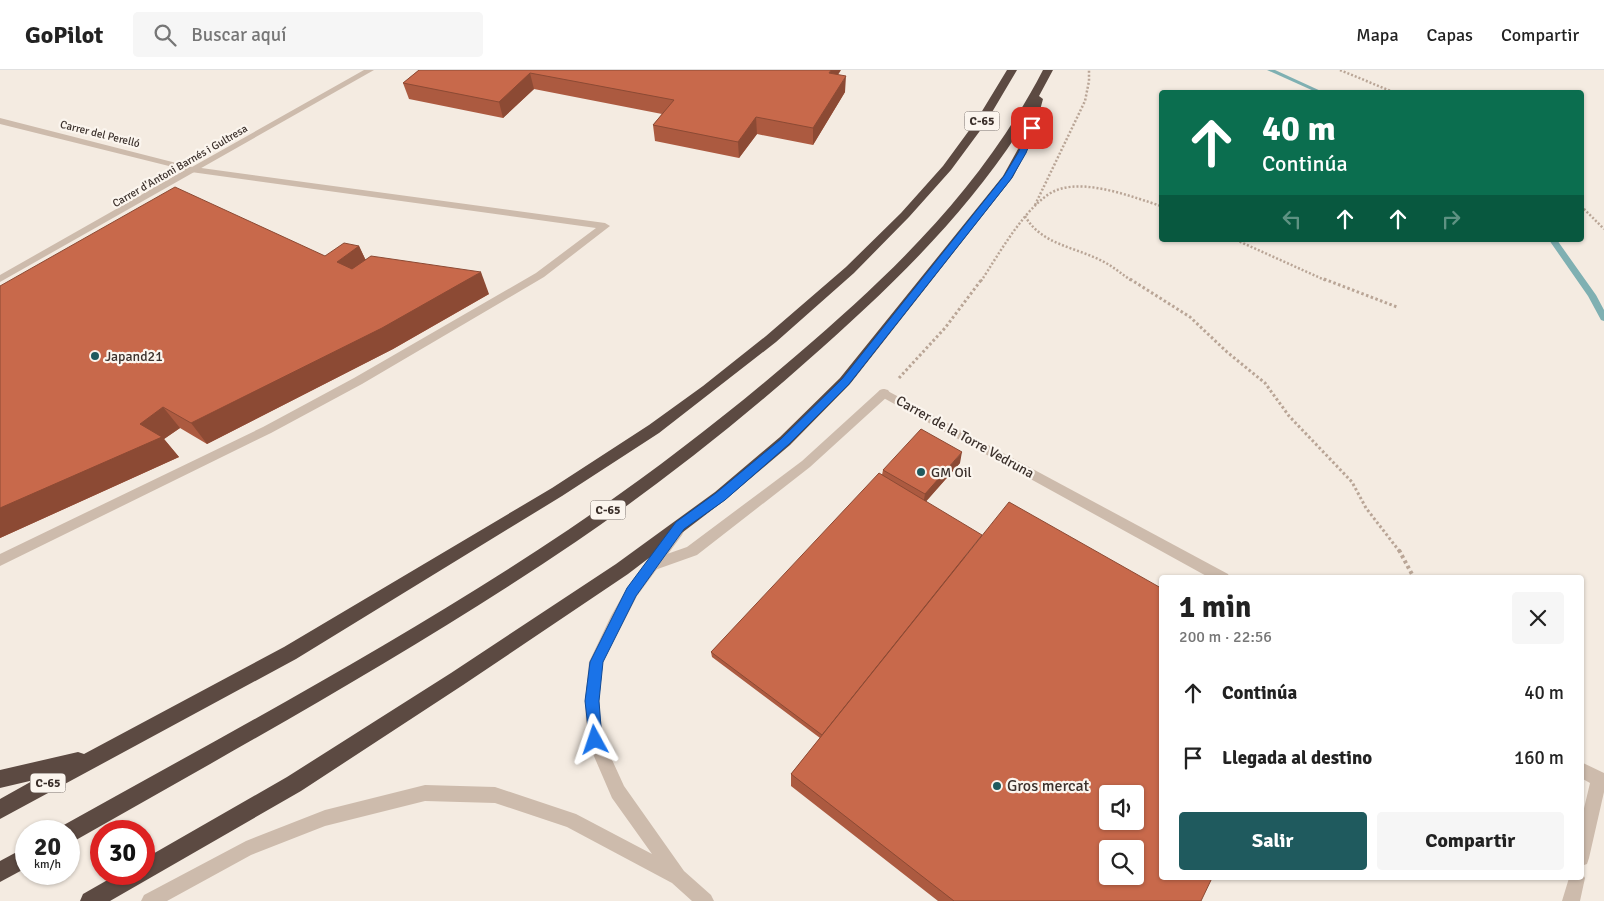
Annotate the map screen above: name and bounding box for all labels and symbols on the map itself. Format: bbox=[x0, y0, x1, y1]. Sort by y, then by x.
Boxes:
pin bbox=[1011, 107, 1053, 149]
road number: C-65 bbox=[964, 111, 1000, 130]
street label: Carrer del Perelló bbox=[59, 118, 141, 150]
street label: Carrer d'Antoni Barnés i Gultresa bbox=[110, 122, 250, 210]
place label: Japand21 bbox=[105, 348, 163, 365]
marker: Japand21 bbox=[89, 350, 101, 362]
street label: Carrer de la Torre Vedruna bbox=[893, 392, 1037, 482]
place label: GM Oil bbox=[931, 464, 972, 481]
marker: GM Oil bbox=[915, 466, 927, 478]
road number: C-65 bbox=[590, 500, 626, 520]
position arrow bbox=[568, 713, 620, 765]
road number: C-65 bbox=[30, 774, 66, 792]
place label: Gros mercat bbox=[1007, 776, 1090, 796]
marker: Gros mercat bbox=[991, 780, 1003, 792]
speed limit sign: 30 bbox=[90, 820, 155, 885]

